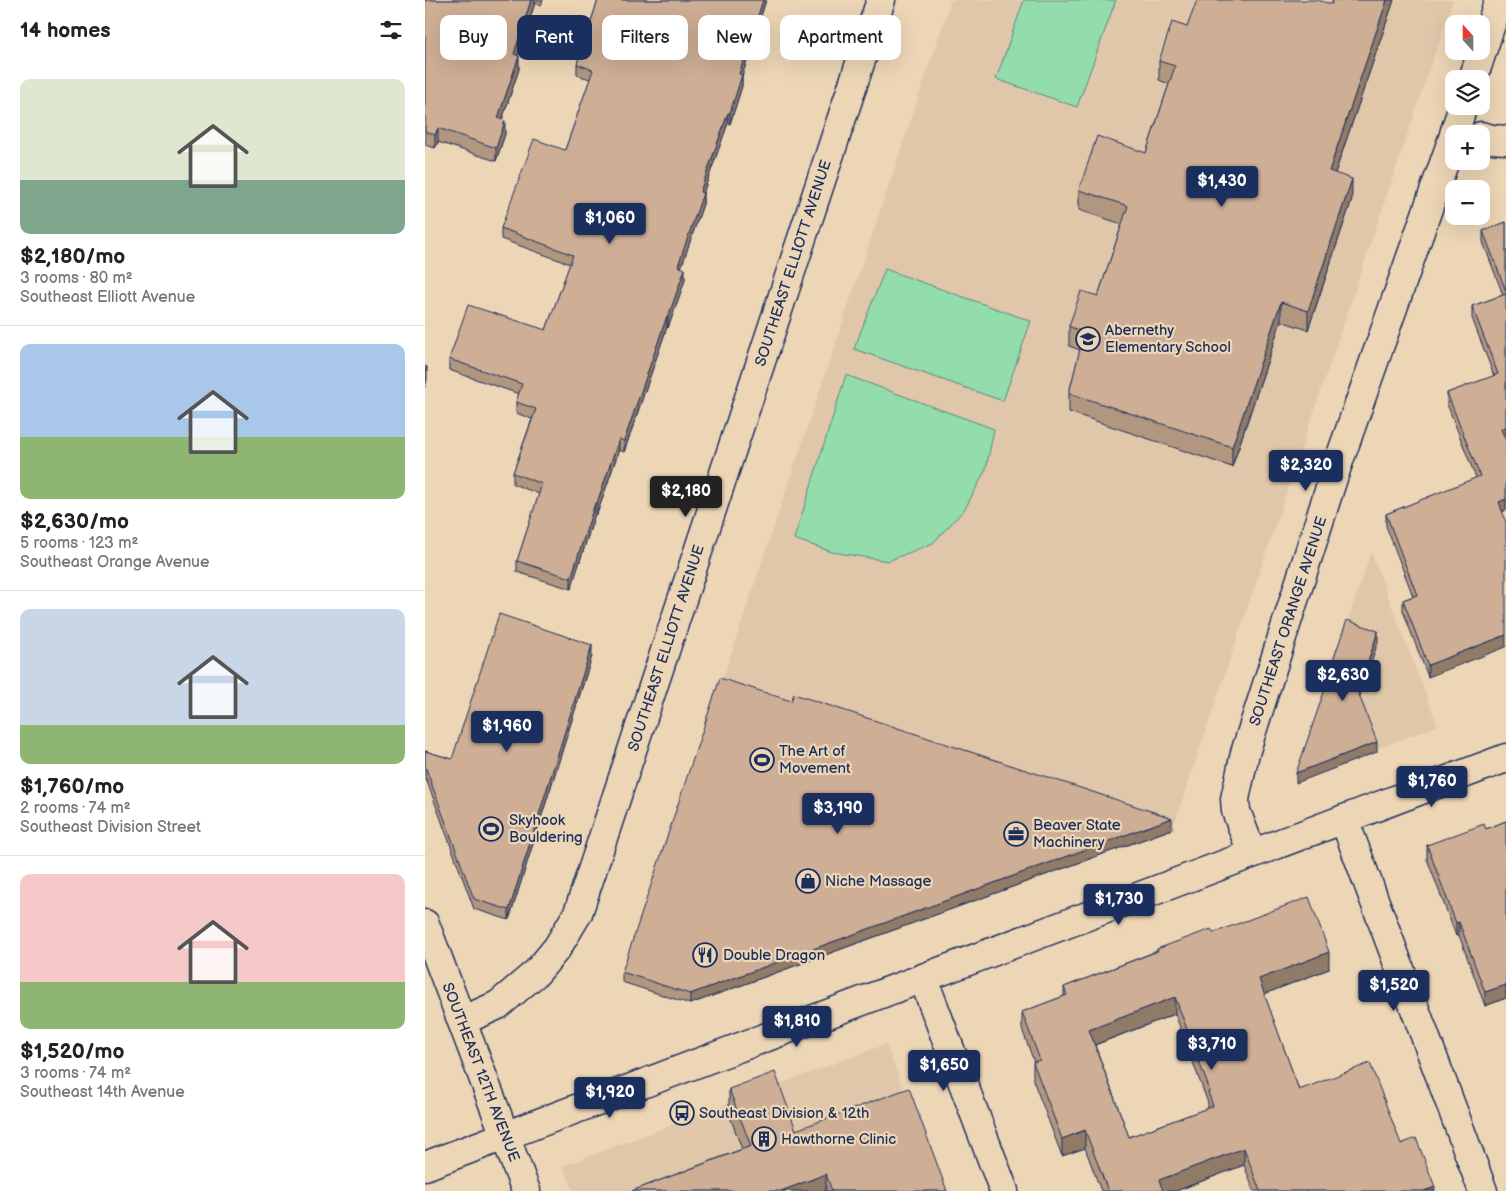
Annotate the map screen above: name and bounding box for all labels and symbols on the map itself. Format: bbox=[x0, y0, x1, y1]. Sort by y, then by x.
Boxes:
north arrow bbox=[1445, 15, 1490, 60]
street label: SOUTHEAST ELLIOTT AVENUE bbox=[751, 157, 836, 369]
pin: $1,430 bbox=[1181, 166, 1263, 208]
pin: $1,060 bbox=[569, 202, 651, 245]
place label: Abernethy Elementary School bbox=[1105, 321, 1231, 357]
school or university icon: Abernethy Elementary School bbox=[1075, 326, 1101, 352]
pin: $2,320 bbox=[1265, 450, 1347, 492]
pin: $2,180 bbox=[645, 476, 727, 518]
street label: SOUTHEAST ORANGE AVENUE bbox=[1246, 514, 1331, 728]
street label: SOUTHEAST ELLIOTT AVENUE bbox=[624, 542, 709, 754]
pin: $2,630 bbox=[1302, 660, 1384, 702]
pin: $1,960 bbox=[466, 710, 548, 753]
place label: The Art of Movement bbox=[779, 742, 851, 778]
sports icon: The Art of Movement bbox=[749, 747, 775, 773]
pin: $1,760 bbox=[1391, 766, 1473, 808]
pin: $3,190 bbox=[797, 792, 879, 835]
place label: Skyhook Bouldering bbox=[509, 811, 583, 847]
sports icon: Skyhook Bouldering bbox=[478, 816, 504, 842]
place label: Beaver State Machinery bbox=[1033, 816, 1121, 852]
office icon: Beaver State Machinery bbox=[1003, 821, 1029, 847]
shop icon: Niche Massage bbox=[795, 868, 821, 894]
place label: Niche Massage bbox=[825, 872, 931, 891]
pin: $1,730 bbox=[1078, 884, 1160, 926]
restaurant icon: Double Dragon bbox=[692, 942, 718, 968]
place label: Double Dragon bbox=[723, 946, 825, 965]
pin: $1,520 bbox=[1353, 970, 1435, 1012]
street label: SOUTHEAST 12TH AVENUE bbox=[438, 980, 524, 1165]
pin: $1,810 bbox=[756, 1006, 838, 1048]
pin: $3,710 bbox=[1171, 1028, 1253, 1071]
pin: $1,650 bbox=[903, 1050, 985, 1092]
pin: $1,920 bbox=[569, 1076, 651, 1119]
bus stop icon: Southeast Division & 12th bbox=[669, 1100, 695, 1126]
place label: Southeast Division & 12th bbox=[699, 1104, 869, 1123]
building icon: Hawthorne Clinic bbox=[751, 1126, 777, 1152]
place label: Hawthorne Clinic bbox=[781, 1130, 896, 1149]

